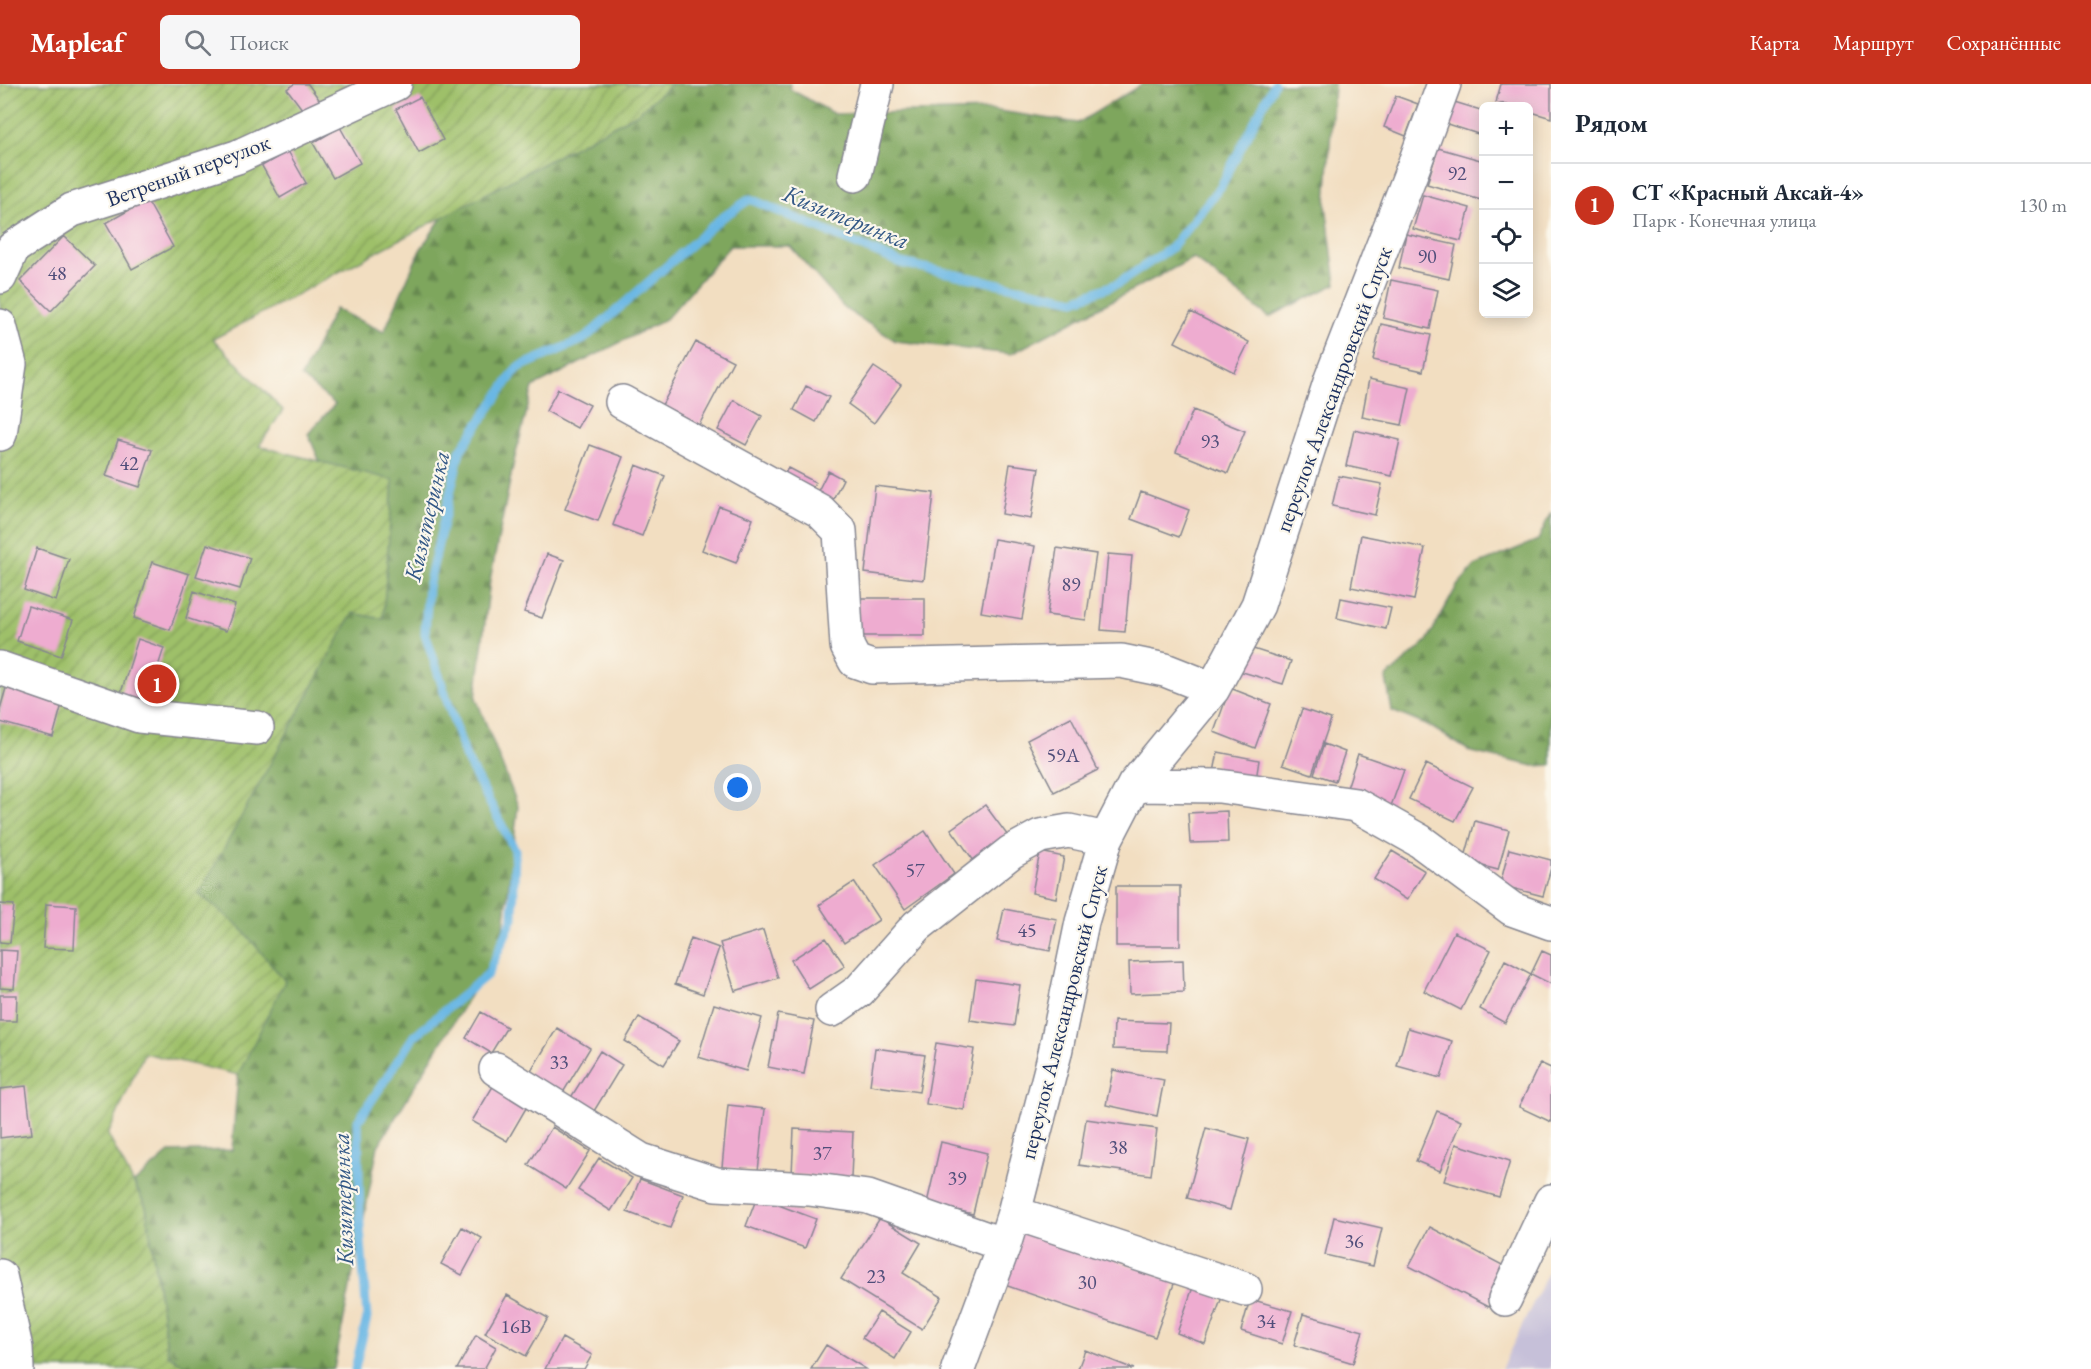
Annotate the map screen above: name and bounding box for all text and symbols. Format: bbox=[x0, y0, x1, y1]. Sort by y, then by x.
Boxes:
search box bbox=[160, 15, 580, 69]
text: Mapleaf bbox=[30, 24, 124, 60]
icon: search bbox=[181, 26, 214, 59]
text: Поиск bbox=[229, 28, 289, 57]
text: Карта bbox=[1750, 29, 1800, 56]
text: Маршрут bbox=[1833, 29, 1914, 56]
text: Сохранённые bbox=[1947, 29, 2061, 56]
map controls bbox=[1479, 102, 1533, 318]
button: + bbox=[1479, 102, 1533, 156]
text: Рядом bbox=[1575, 106, 1648, 140]
street label: Ветреный переулок bbox=[102, 127, 274, 214]
button: − bbox=[1479, 156, 1533, 210]
house number: 92 bbox=[1447, 160, 1467, 186]
water label: Кизитеринка bbox=[778, 177, 914, 256]
text: СТ «Красный Аксай-4» bbox=[1632, 178, 1864, 207]
text: 1 bbox=[1589, 192, 1600, 218]
text: 130 m bbox=[2019, 192, 2067, 218]
text: Парк · Конечная улица bbox=[1632, 207, 1816, 233]
button: locate bbox=[1479, 210, 1533, 264]
street label: переулок Александровский Спуск bbox=[1268, 242, 1399, 536]
house number: 90 bbox=[1417, 243, 1437, 269]
house number: 48 bbox=[47, 260, 67, 286]
button: layers bbox=[1479, 264, 1533, 318]
house number: 93 bbox=[1200, 428, 1220, 454]
water label: Кизитеринка bbox=[396, 448, 457, 585]
house number: 42 bbox=[119, 450, 139, 476]
house number: 89 bbox=[1061, 571, 1081, 597]
pin: 1 bbox=[138, 662, 176, 706]
house number: 59А bbox=[1046, 742, 1080, 768]
your location bbox=[723, 773, 752, 802]
house number: 57 bbox=[905, 857, 925, 883]
street label: переулок Александровский Спуск bbox=[1013, 862, 1114, 1162]
house number: 45 bbox=[1017, 917, 1037, 943]
house number: 33 bbox=[549, 1049, 569, 1075]
water label: Кизитеринка bbox=[325, 1132, 360, 1267]
house number: 38 bbox=[1108, 1134, 1128, 1160]
house number: 37 bbox=[812, 1140, 832, 1166]
house number: 39 bbox=[947, 1165, 967, 1191]
house number: 36 bbox=[1344, 1228, 1364, 1254]
house number: 23 bbox=[866, 1263, 886, 1289]
house number: 30 bbox=[1077, 1269, 1097, 1295]
house number: 34 bbox=[1256, 1308, 1276, 1334]
house number: 16В bbox=[501, 1313, 531, 1339]

